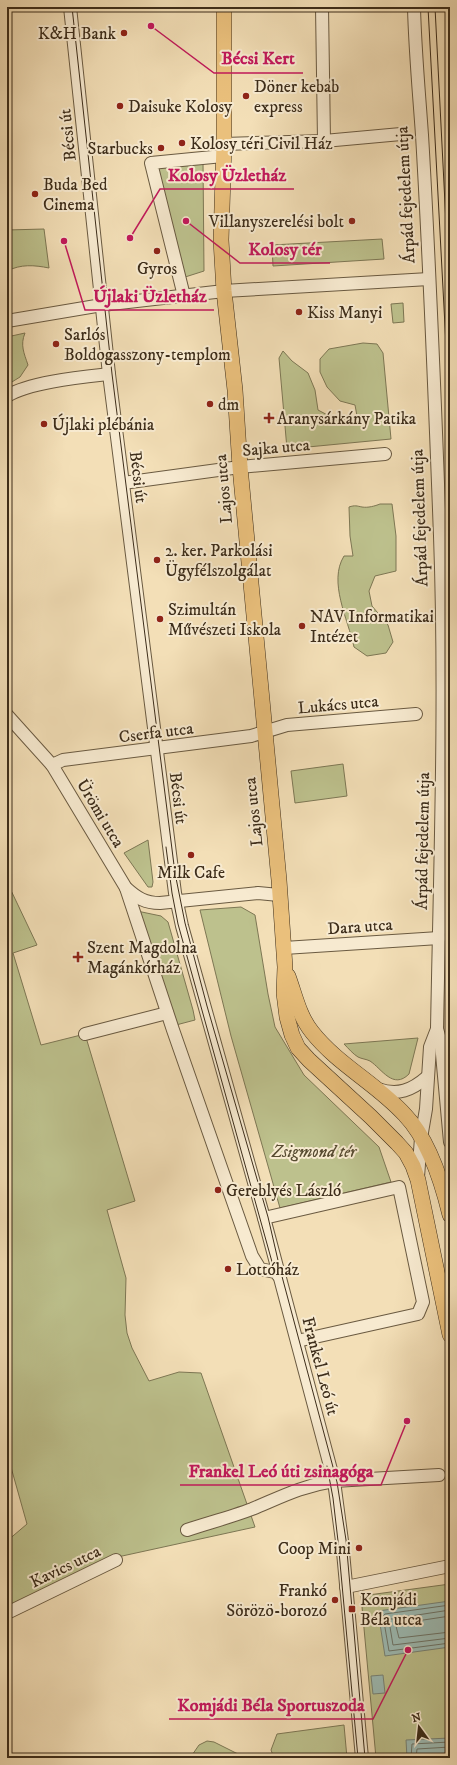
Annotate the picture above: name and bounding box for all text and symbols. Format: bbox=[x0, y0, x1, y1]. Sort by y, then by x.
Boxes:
place label: K&H Bank bbox=[38, 23, 117, 45]
marker: K&H Bank bbox=[119, 28, 129, 38]
callout: Bécsi Kert bbox=[214, 43, 303, 73]
text: Bécsi Kert bbox=[221, 48, 295, 70]
place label: Döner kebab express bbox=[254, 76, 339, 118]
marker: Döner kebab express bbox=[241, 91, 251, 101]
place label: Daisuke Kolosy bbox=[128, 96, 233, 118]
marker: Daisuke Kolosy bbox=[115, 101, 125, 111]
street label: Bécsi út bbox=[54, 107, 82, 162]
street label: Árpád fejedelem útja bbox=[390, 125, 421, 264]
place label: Kolosy téri Civil Ház bbox=[190, 133, 333, 155]
place label: Starbucks bbox=[87, 138, 153, 160]
marker: Kolosy téri Civil Ház bbox=[177, 138, 187, 148]
marker: Starbucks bbox=[156, 143, 166, 153]
callout: Kolosy Üzletház bbox=[160, 159, 294, 189]
text: Kolosy Üzletház bbox=[168, 164, 286, 187]
place label: Buda Bed Cinema bbox=[43, 174, 108, 216]
marker: Buda Bed Cinema bbox=[30, 189, 40, 199]
place label: Villanyszerelési bolt bbox=[208, 211, 345, 233]
marker: Villanyszerelési bolt bbox=[347, 216, 357, 226]
callout: Kolosy tér bbox=[240, 233, 330, 263]
text: Kolosy tér bbox=[248, 239, 322, 261]
marker: Gyros bbox=[152, 246, 162, 256]
place label: Gyros bbox=[137, 258, 177, 280]
callout: Újlaki Üzletház bbox=[85, 280, 214, 310]
text: Újlaki Üzletház bbox=[93, 285, 207, 308]
place label: Kiss Manyi bbox=[307, 302, 382, 324]
marker: Kiss Manyi bbox=[294, 307, 304, 317]
place label: Sarlós Boldogasszony-templom bbox=[64, 324, 231, 366]
marker: Sarlós Boldogasszony-templom bbox=[51, 339, 61, 349]
place label: dm bbox=[218, 394, 239, 416]
marker: dm bbox=[205, 399, 215, 409]
place label: Aranysárkány Patika bbox=[277, 408, 417, 430]
place label: Újlaki plébánia bbox=[52, 413, 155, 436]
marker: Aranysárkány Patika bbox=[264, 413, 274, 423]
marker: Újlaki plébánia bbox=[39, 419, 49, 429]
street label: Sajka utca bbox=[241, 434, 312, 462]
street label: Árpád fejedelem útja bbox=[406, 448, 433, 587]
street label: Bécsi út bbox=[124, 450, 152, 505]
street label: Lajos utca bbox=[210, 453, 238, 524]
place label: 2. ker. Parkolási Ügyfélszolgálat bbox=[165, 540, 273, 582]
marker: 2. ker. Parkolási Ügyfélszolgálat bbox=[152, 555, 162, 565]
place label: Szimultán Művészeti Iskola bbox=[168, 599, 282, 641]
place label: NAV Informatikai Intézet bbox=[310, 606, 434, 648]
marker: Szimultán Művészeti Iskola bbox=[155, 614, 165, 624]
marker: NAV Informatikai Intézet bbox=[297, 621, 307, 631]
street label: Lukács utca bbox=[297, 690, 380, 719]
street label: Cserfa utca bbox=[118, 717, 195, 748]
street label: Bécsi út bbox=[164, 771, 192, 826]
street label: Árpád fejedelem útja bbox=[410, 771, 435, 910]
street label: Ürömi utca bbox=[71, 775, 130, 853]
street label: Lajos utca bbox=[239, 775, 269, 848]
marker: Milk Cafe bbox=[186, 850, 196, 860]
place label: Milk Cafe bbox=[157, 862, 225, 884]
street label: Dara utca bbox=[327, 914, 394, 940]
place label: Szent Magdolna Magánkórház bbox=[87, 937, 198, 979]
marker: Szent Magdolna Magánkórház bbox=[72, 951, 84, 963]
park label: Zsigmond tér bbox=[271, 1141, 358, 1163]
place label: Gereblyés László bbox=[226, 1180, 341, 1202]
marker: Gereblyés László bbox=[213, 1185, 223, 1195]
place label: Lottóház bbox=[236, 1259, 300, 1281]
marker: Lottóház bbox=[223, 1264, 233, 1274]
street label: Frankel Leó út bbox=[296, 1315, 344, 1418]
callout: Frankel Leó úti zsinagóga bbox=[180, 1455, 381, 1485]
text: Frankel Leó úti zsinagóga bbox=[189, 1461, 374, 1483]
place label: Coop Mini bbox=[278, 1538, 351, 1560]
street label: Kavics utca bbox=[27, 1540, 105, 1593]
marker: Coop Mini bbox=[354, 1543, 364, 1553]
place label: Frankó Sörözö-borozó bbox=[226, 1580, 327, 1622]
place label: Komjádi Béla utca bbox=[360, 1589, 423, 1631]
marker: Frankó Sörözö-borozó bbox=[330, 1595, 340, 1605]
marker: Komjádi Béla utca bbox=[347, 1604, 357, 1614]
callout: Komjádi Béla Sportuszoda bbox=[169, 1689, 373, 1719]
text: Komjádi Béla Sportuszoda bbox=[177, 1695, 365, 1717]
north arrow bbox=[399, 1707, 439, 1747]
text: N bbox=[410, 1710, 423, 1726]

